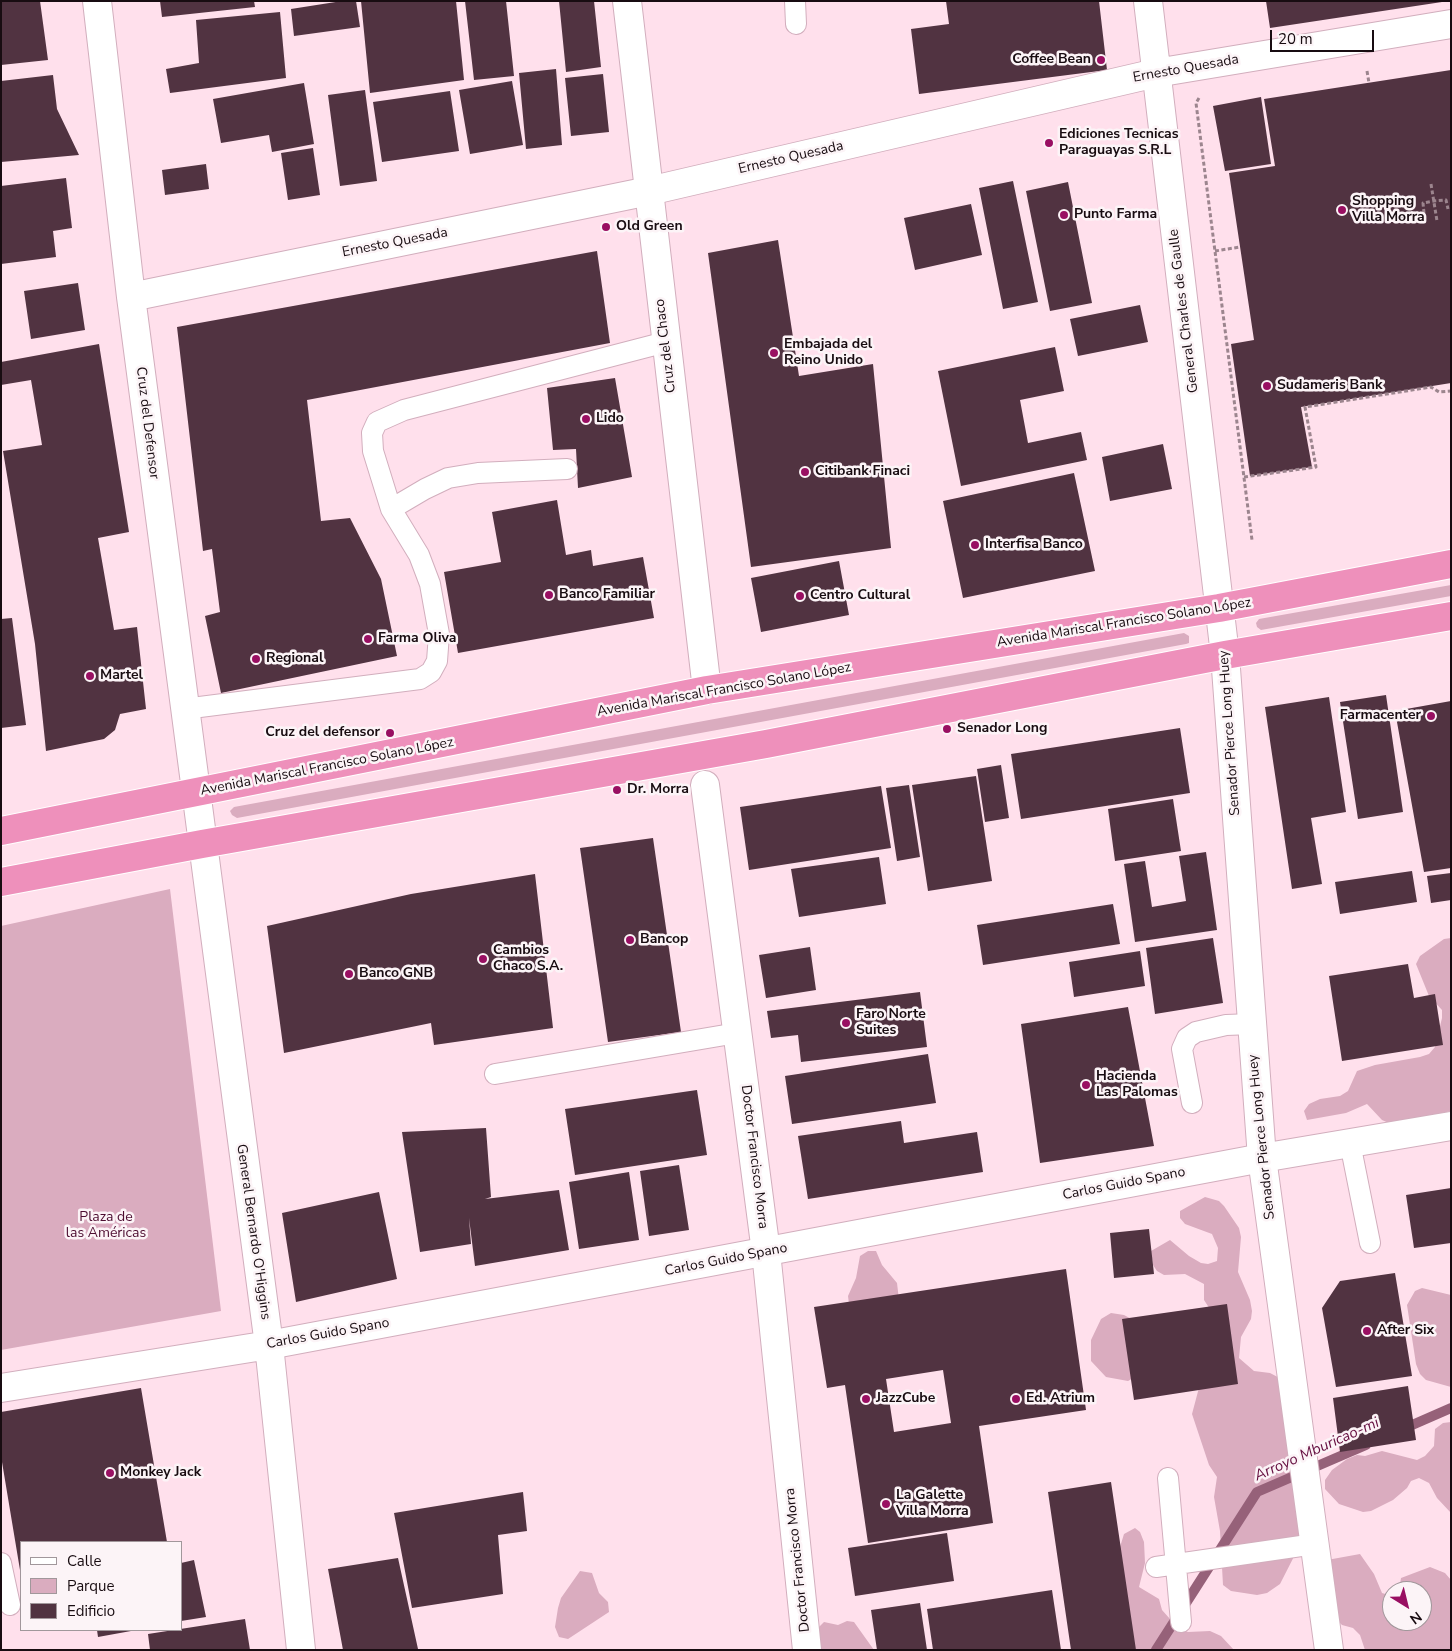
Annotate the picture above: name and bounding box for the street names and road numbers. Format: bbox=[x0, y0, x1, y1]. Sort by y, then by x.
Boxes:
street label: Ernesto Quesada bbox=[1132, 51, 1240, 87]
street label: Ernesto Quesada bbox=[737, 138, 845, 178]
street label: Ernesto Quesada bbox=[341, 225, 449, 261]
street label: General Charles de Gaulle bbox=[1166, 228, 1202, 394]
street label: Cruz del Chaco bbox=[652, 298, 680, 394]
street label: Cruz del Defensor bbox=[132, 366, 162, 480]
street label: Avenida Mariscal Francisco Solano López bbox=[996, 595, 1252, 651]
street label: Senador Pierce Long Huey bbox=[1216, 650, 1244, 816]
street label: Avenida Mariscal Francisco Solano López bbox=[596, 659, 852, 721]
street label: Avenida Mariscal Francisco Solano López bbox=[199, 734, 455, 800]
street label: Senador Pierce Long Huey bbox=[1245, 1054, 1279, 1220]
street label: Doctor Francisco Morra bbox=[737, 1084, 771, 1230]
street label: General Bernardo O'Higgins bbox=[232, 1143, 274, 1321]
street label: Carlos Guido Spano bbox=[1061, 1164, 1187, 1204]
street label: Carlos Guido Spano bbox=[663, 1240, 789, 1280]
street label: Carlos Guido Spano bbox=[265, 1315, 391, 1353]
street label: Doctor Francisco Morra bbox=[782, 1487, 814, 1633]

